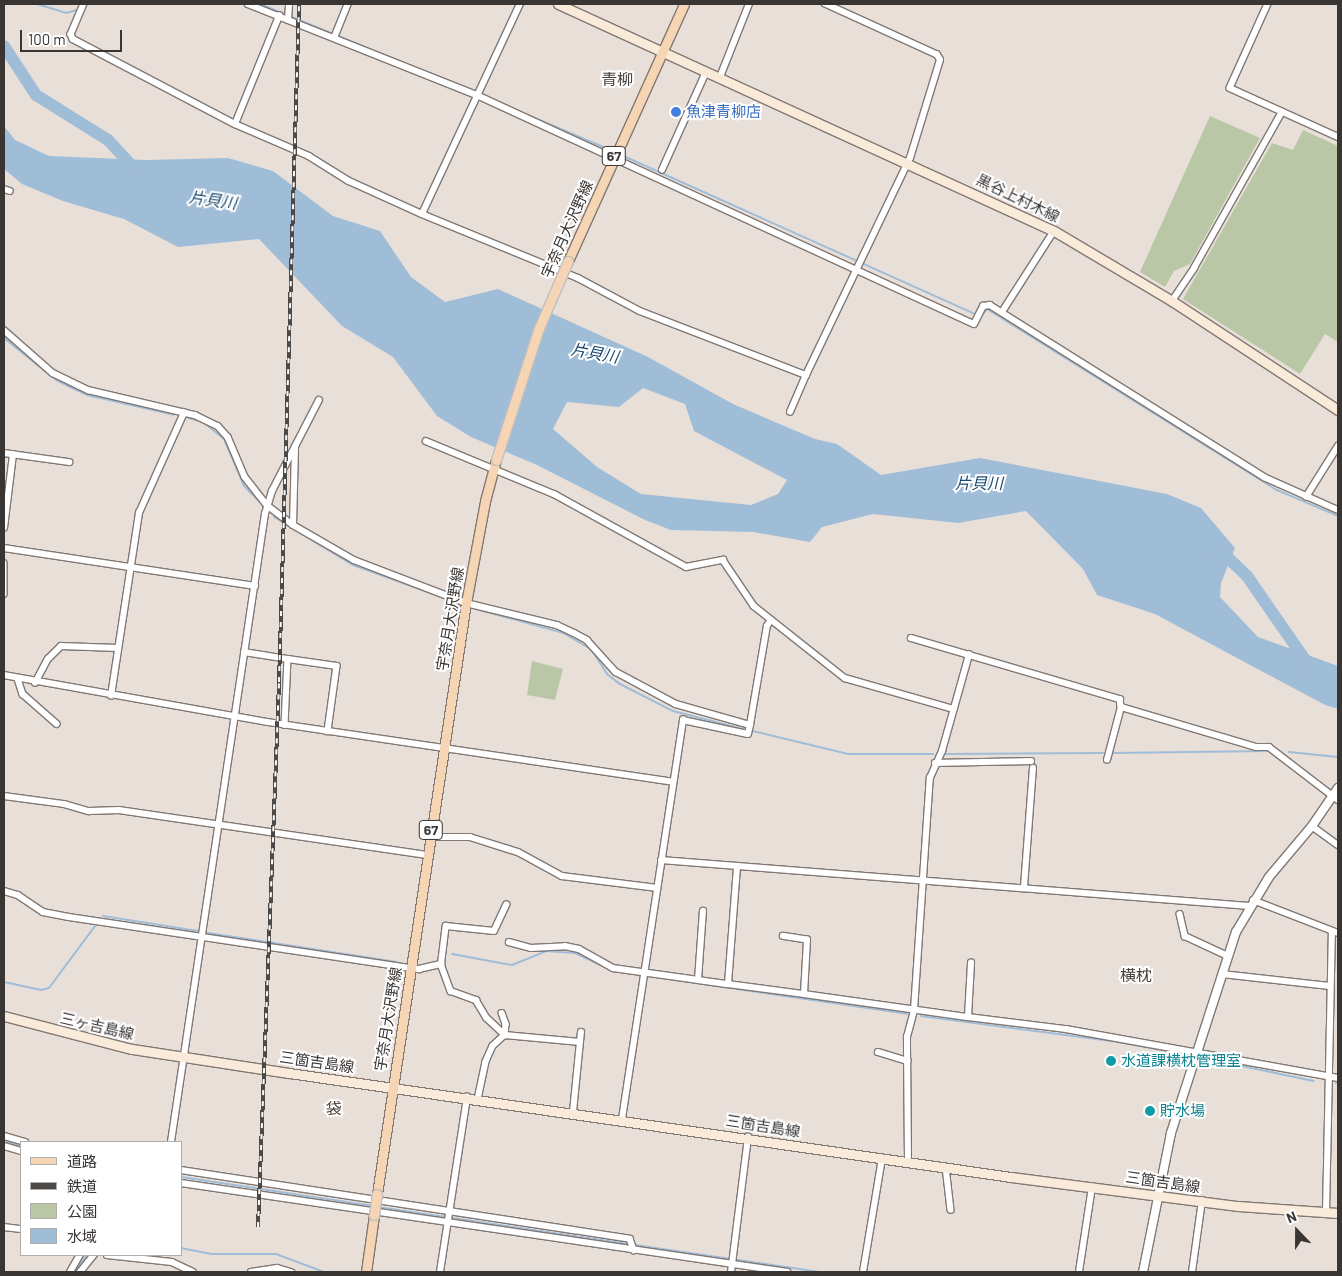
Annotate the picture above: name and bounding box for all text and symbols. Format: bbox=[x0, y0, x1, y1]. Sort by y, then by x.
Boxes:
scale bar bbox=[22, 20, 125, 52]
text: 100 m bbox=[28, 30, 66, 48]
district label: 青柳 bbox=[601, 69, 633, 89]
place label: 魚津青柳店 bbox=[686, 103, 761, 121]
marker: 魚津青柳店 bbox=[670, 106, 682, 118]
road number: 67 bbox=[602, 144, 626, 168]
street label: 黒谷上村木線 bbox=[974, 170, 1062, 226]
street label: 宇奈月大沢野線 bbox=[537, 177, 597, 281]
water label: 片貝川 bbox=[188, 187, 238, 213]
water label: 片貝川 bbox=[570, 339, 620, 367]
water label: 片貝川 bbox=[955, 473, 1003, 493]
street label: 宇奈月大沢野線 bbox=[433, 566, 467, 672]
road number: 67 bbox=[418, 818, 444, 842]
district label: 横枕 bbox=[1120, 965, 1152, 985]
street label: 宇奈月大沢野線 bbox=[371, 966, 405, 1072]
street label: 三ヶ吉島線 bbox=[58, 1009, 136, 1043]
street label: 三箇吉島線 bbox=[279, 1048, 355, 1076]
place label: 水道課横枕管理室 bbox=[1121, 1052, 1241, 1070]
marker: 水道課横枕管理室 bbox=[1105, 1055, 1117, 1067]
district label: 袋 bbox=[326, 1098, 342, 1118]
place label: 貯水場 bbox=[1160, 1102, 1205, 1120]
marker: 貯水場 bbox=[1144, 1105, 1156, 1117]
street label: 三箇吉島線 bbox=[725, 1111, 801, 1141]
legend bbox=[20, 1141, 182, 1256]
text: 道路 bbox=[67, 1152, 97, 1170]
street label: 三箇吉島線 bbox=[1125, 1168, 1201, 1196]
text: 鉄道 bbox=[67, 1177, 97, 1195]
text: 公園 bbox=[67, 1202, 97, 1220]
north arrow bbox=[1272, 1206, 1322, 1256]
text: N bbox=[1284, 1207, 1299, 1226]
text: 水域 bbox=[67, 1227, 97, 1245]

